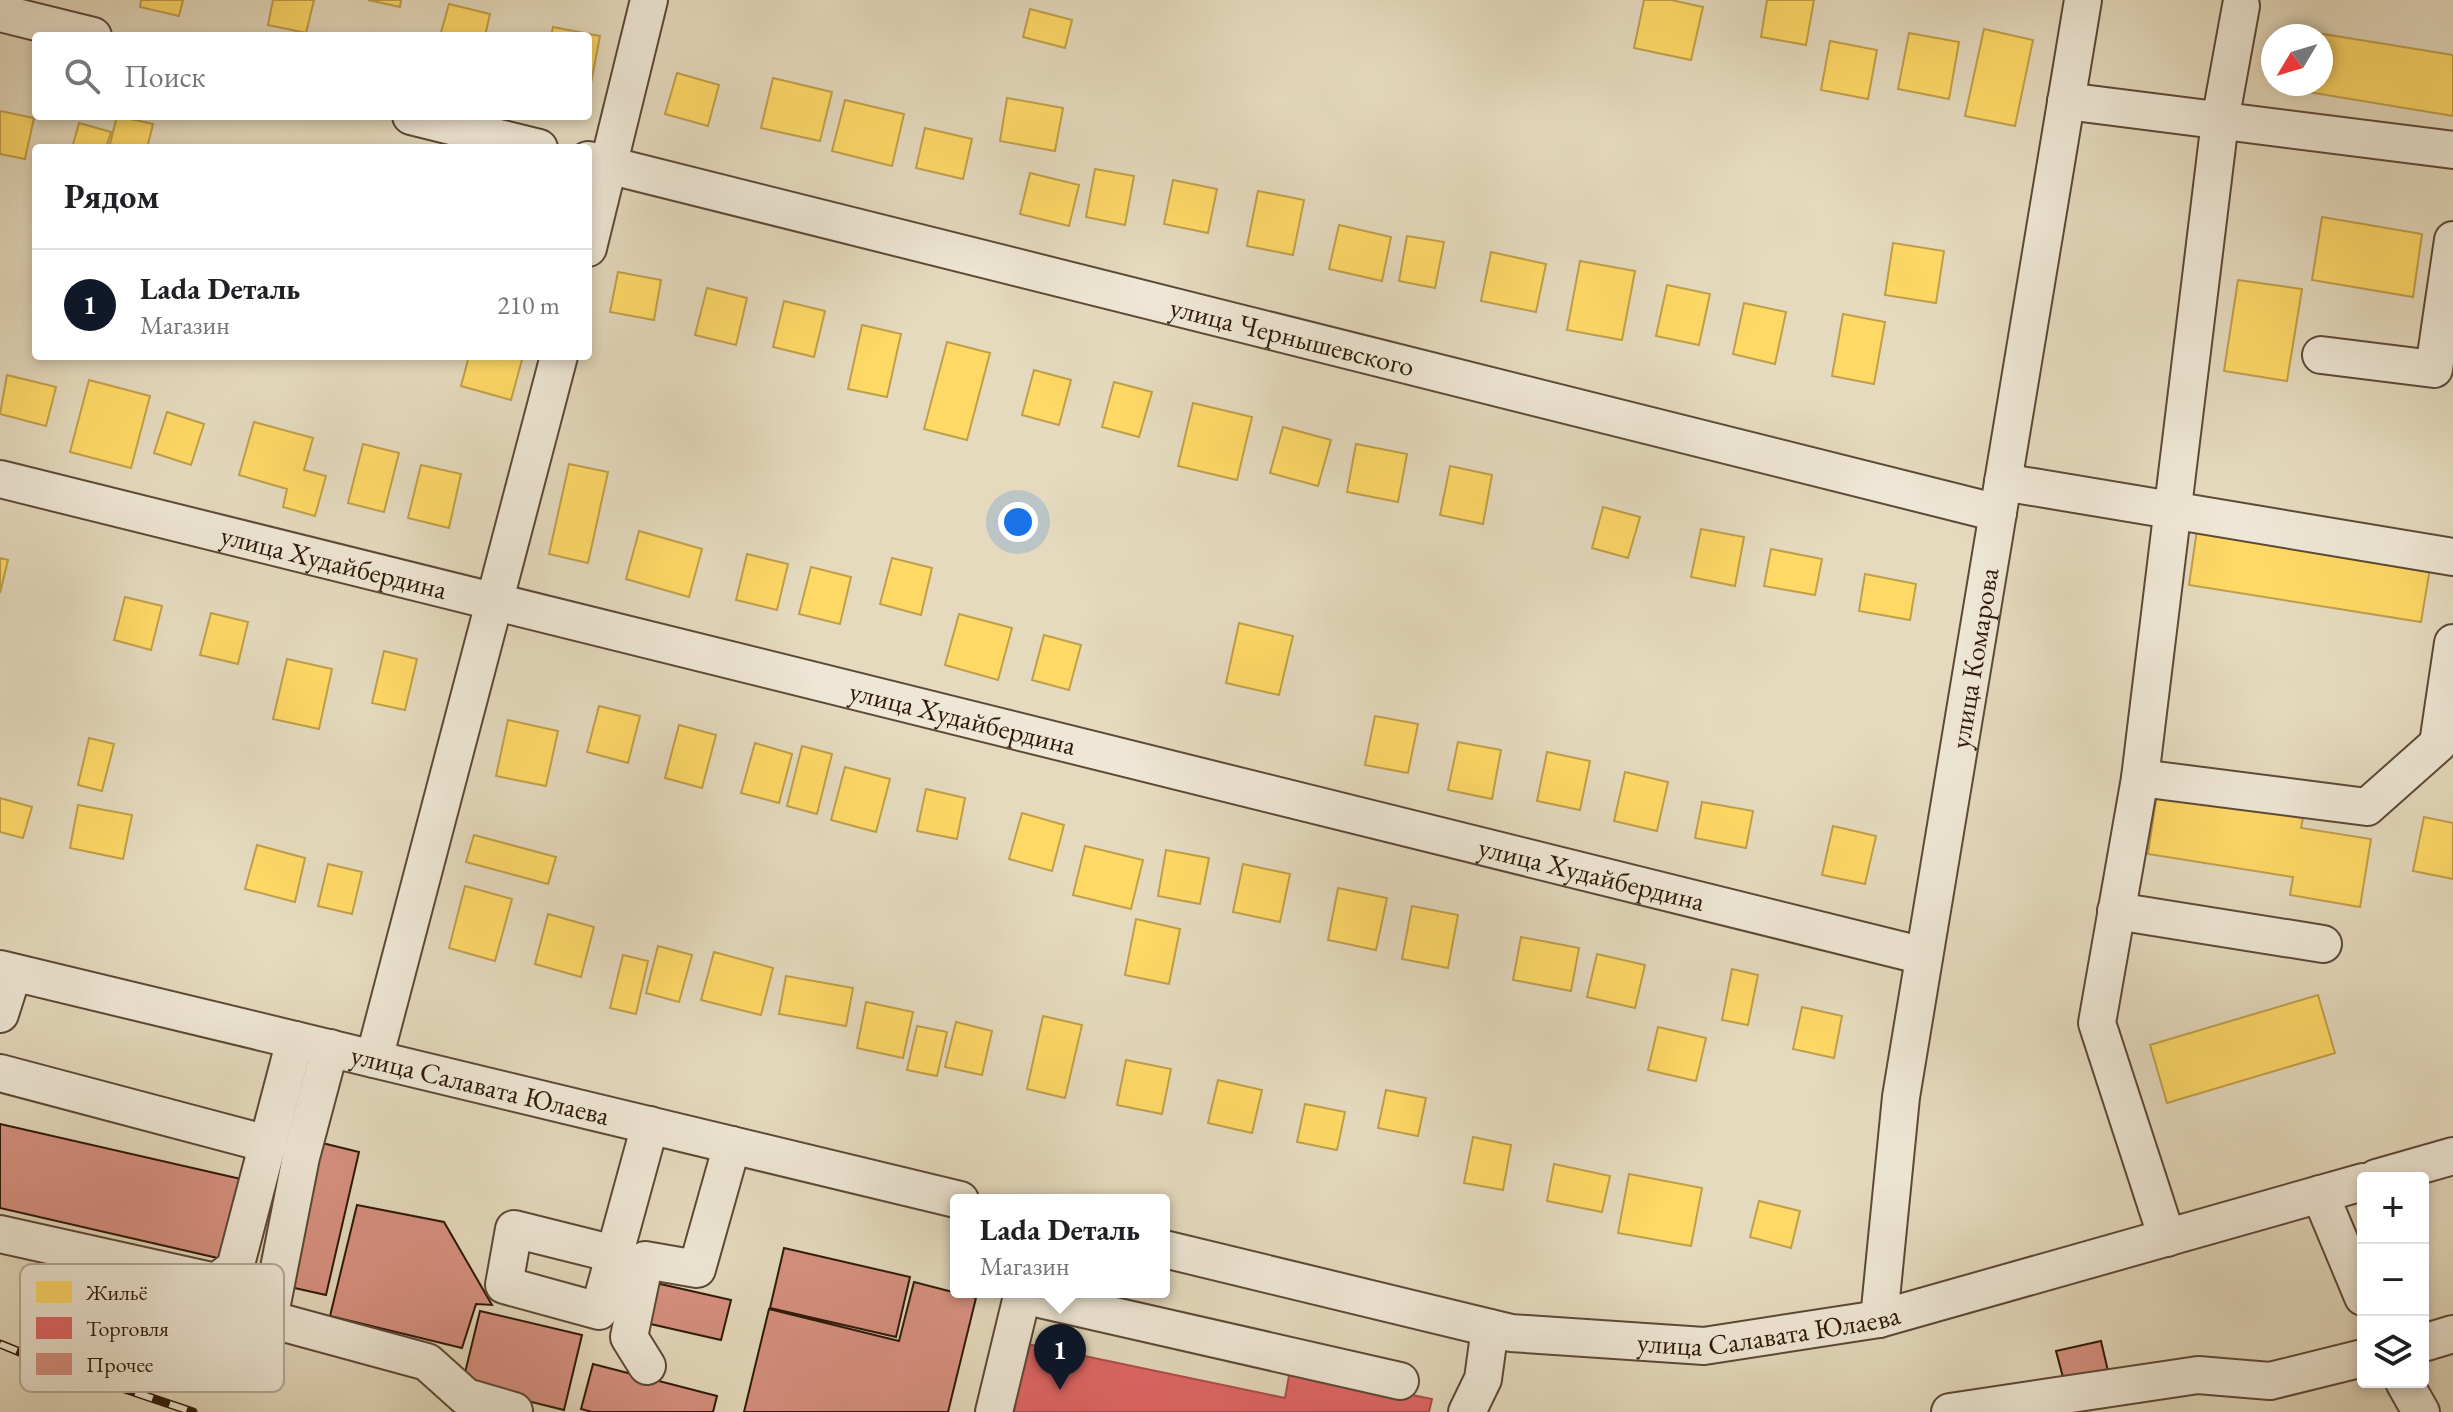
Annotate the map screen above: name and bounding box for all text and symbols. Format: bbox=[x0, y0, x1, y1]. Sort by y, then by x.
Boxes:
north arrow bbox=[2261, 24, 2333, 96]
search box bbox=[32, 32, 592, 120]
icon: search bbox=[60, 54, 104, 98]
text: Поиск bbox=[124, 57, 206, 96]
text: Рядом bbox=[64, 174, 159, 218]
text: Lada Dеталь bbox=[140, 269, 300, 308]
text: 1 bbox=[83, 288, 97, 322]
text: 210 m bbox=[497, 288, 560, 322]
street label: улица Чернышевского bbox=[1166, 288, 1418, 384]
text: Магазин bbox=[140, 308, 230, 342]
your location bbox=[998, 502, 1038, 542]
street label: улица Худайбердина bbox=[217, 516, 452, 607]
street label: улица Комарова bbox=[1941, 564, 2007, 751]
street label: улица Худайбердина bbox=[846, 672, 1081, 763]
street label: улица Худайбердина bbox=[1475, 828, 1709, 919]
street label: улица Салавата Юлаева bbox=[347, 1036, 614, 1133]
map controls bbox=[2357, 1172, 2429, 1388]
button: + bbox=[2357, 1172, 2429, 1244]
popup bbox=[950, 1194, 1170, 1298]
text: Lada Dеталь bbox=[980, 1210, 1140, 1249]
button: − bbox=[2357, 1244, 2429, 1316]
text: Магазин bbox=[980, 1249, 1070, 1283]
legend bbox=[20, 1264, 284, 1392]
text: Жильё bbox=[85, 1278, 148, 1307]
street label: улица Салавата Юлаева bbox=[1636, 1296, 1905, 1364]
text: Торговля bbox=[86, 1314, 169, 1343]
button: layers bbox=[2357, 1316, 2429, 1388]
pin: 1 bbox=[1034, 1324, 1086, 1390]
text: Прочее bbox=[86, 1350, 154, 1379]

